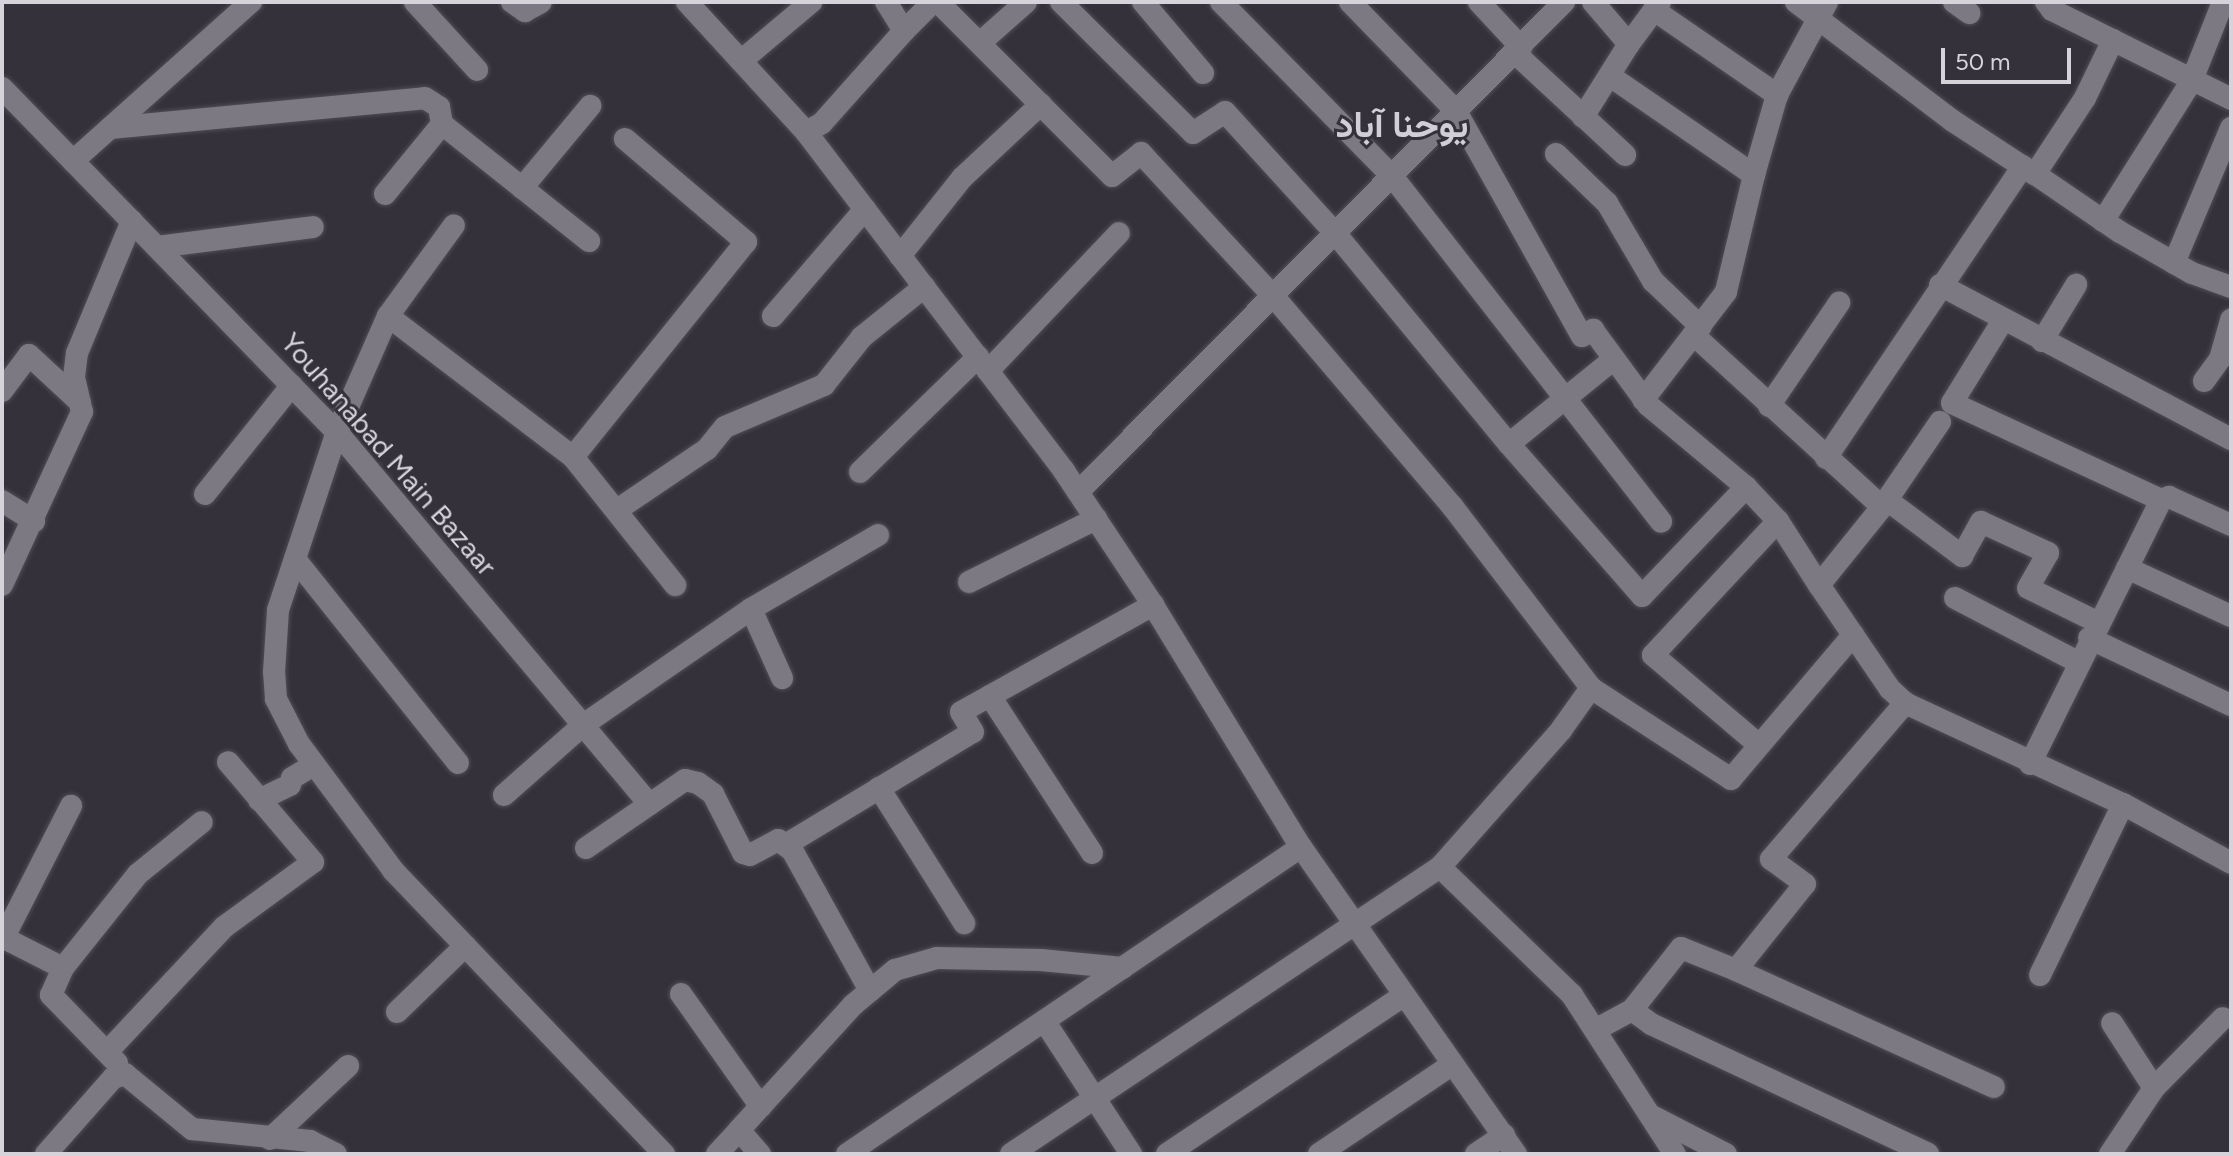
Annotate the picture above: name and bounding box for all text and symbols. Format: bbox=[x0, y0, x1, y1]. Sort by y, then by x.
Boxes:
scale bar bbox=[1945, 32, 2075, 82]
text: 50 m bbox=[1955, 47, 2011, 76]
district label: یوحنا آباد bbox=[1336, 103, 1468, 147]
street label: Youhanabad Main Bazaar bbox=[274, 326, 504, 582]

